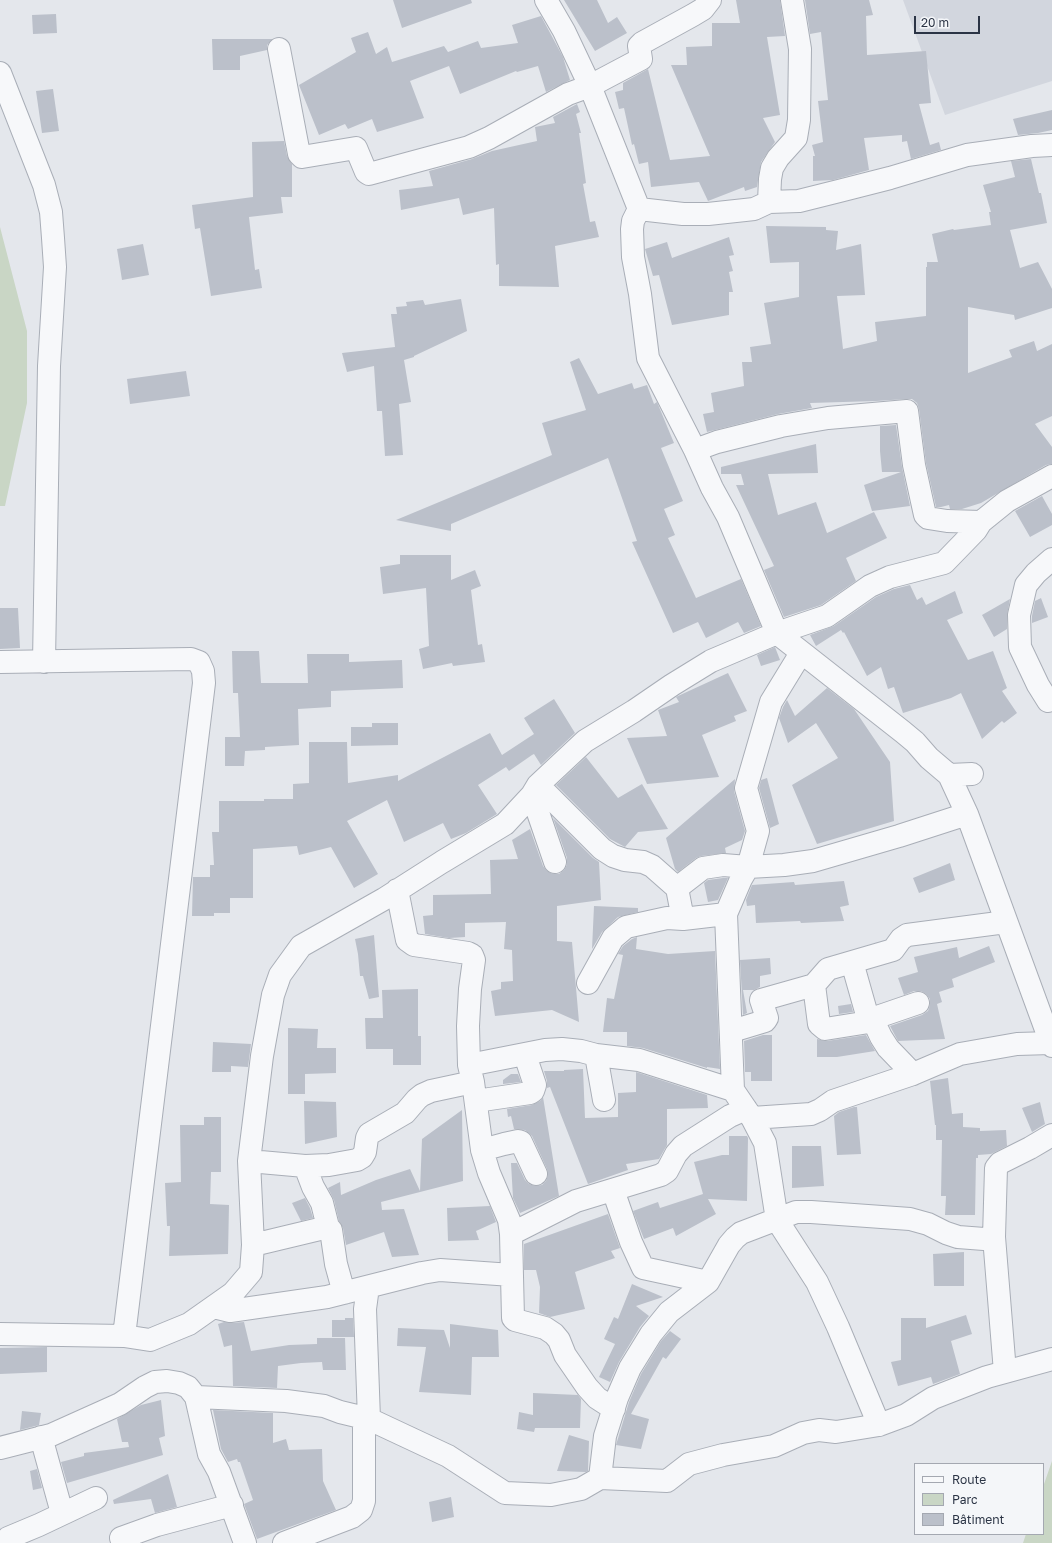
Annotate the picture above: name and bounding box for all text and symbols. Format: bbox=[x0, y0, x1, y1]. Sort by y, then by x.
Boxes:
scale bar bbox=[916, 8, 982, 34]
text: 20 m bbox=[921, 15, 949, 30]
legend bbox=[914, 1463, 1044, 1535]
text: Route bbox=[952, 1472, 986, 1487]
text: Parc bbox=[952, 1492, 978, 1507]
text: Bâtiment bbox=[952, 1512, 1004, 1527]

